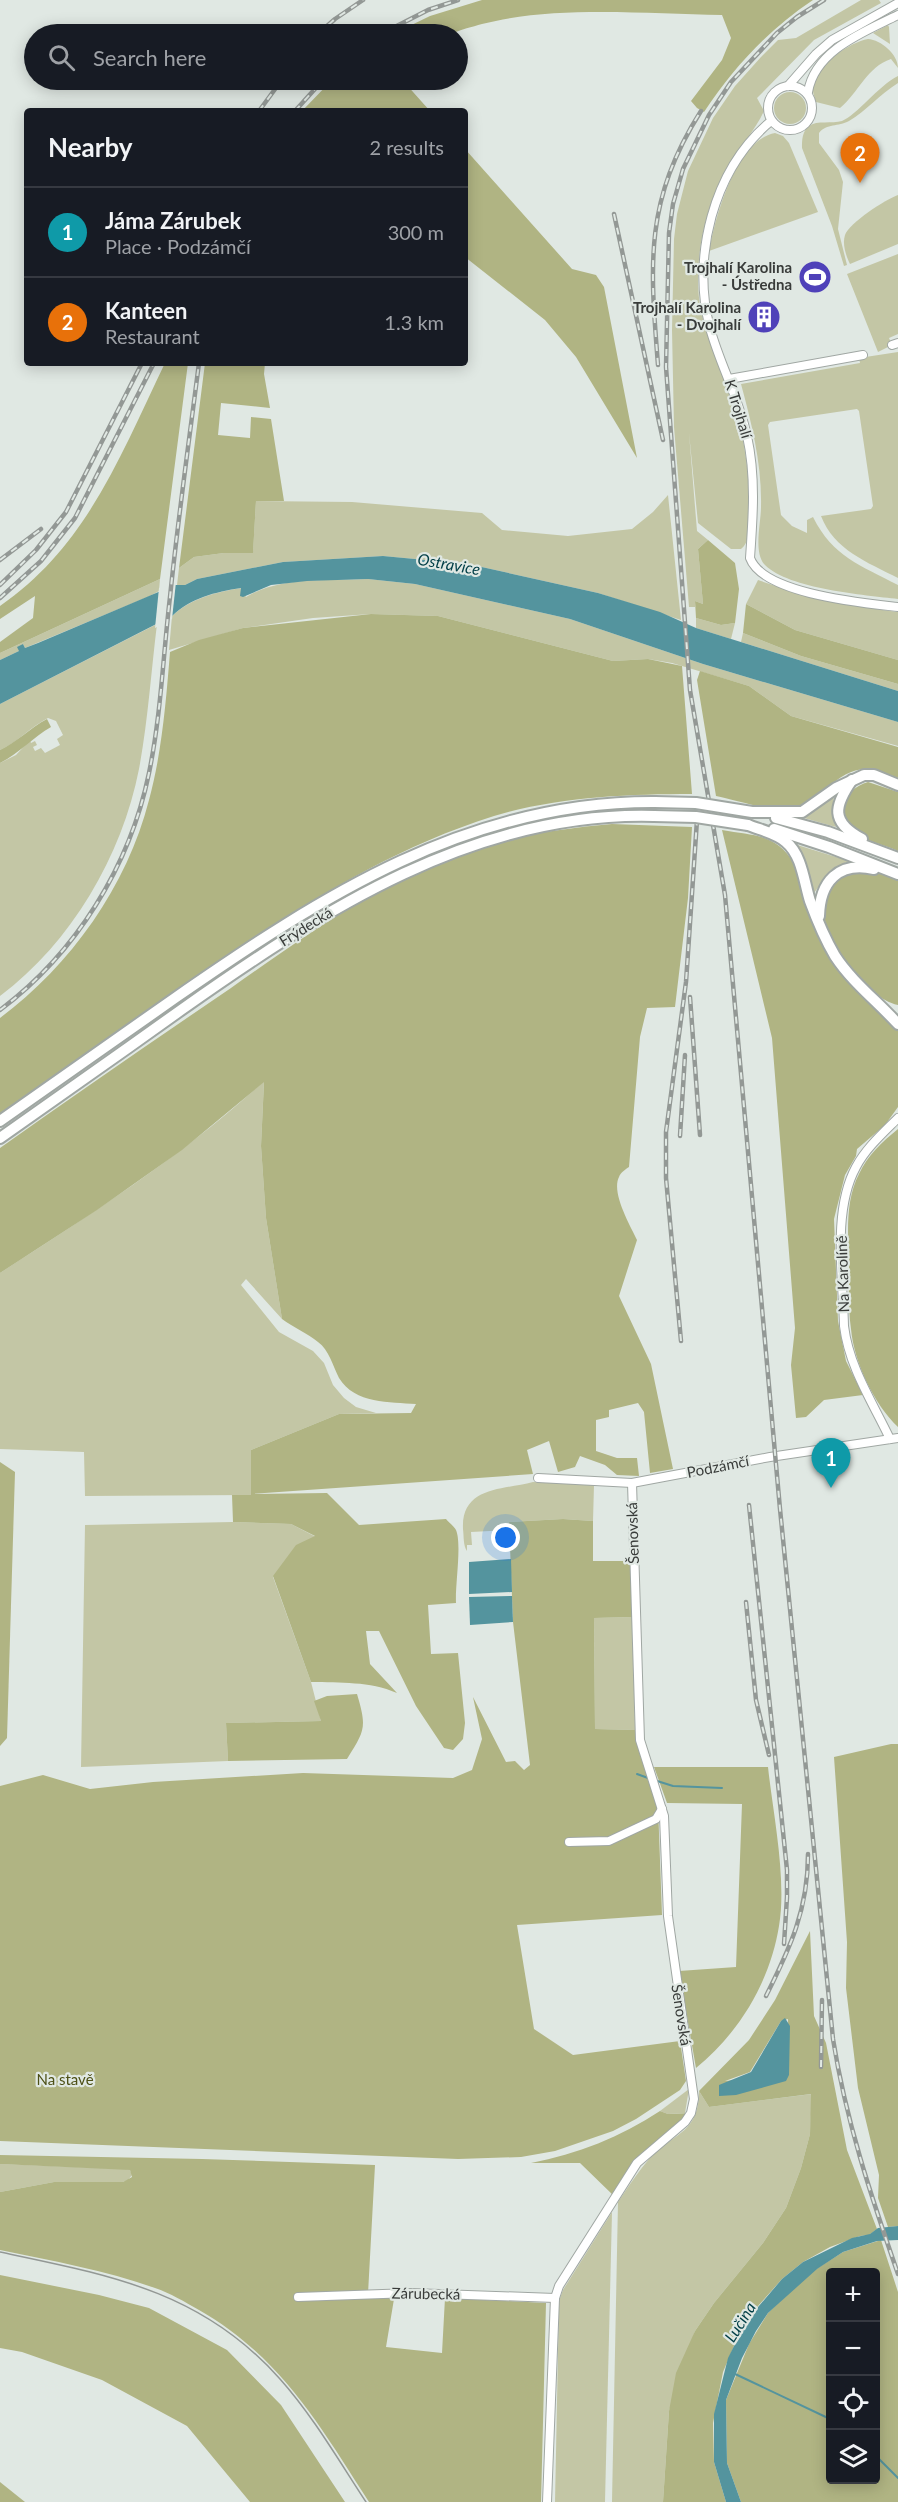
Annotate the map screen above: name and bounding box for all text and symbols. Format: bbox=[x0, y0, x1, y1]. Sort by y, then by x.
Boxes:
search box bbox=[24, 24, 468, 90]
icon: search bbox=[45, 41, 78, 74]
text: Search here bbox=[93, 44, 206, 71]
text: Nearby bbox=[48, 131, 133, 163]
pin: 2 bbox=[840, 134, 880, 183]
text: 2 results bbox=[369, 135, 444, 159]
text: Jáma Zárubek bbox=[105, 207, 241, 234]
text: 1 bbox=[62, 220, 73, 244]
text: 300 m bbox=[388, 220, 444, 244]
text: Place · Podzámčí bbox=[105, 234, 251, 258]
place label: Trojhalí Karolina - Ústředna bbox=[684, 258, 792, 293]
sports icon: Trojhalí Karolina - Ústředna bbox=[797, 259, 833, 295]
text: Kanteen bbox=[105, 297, 187, 324]
place label: Trojhalí Karolina - Dvojhalí bbox=[633, 298, 742, 333]
building icon: Trojhalí Karolina - Dvojhalí bbox=[746, 299, 782, 335]
text: 2 bbox=[62, 310, 73, 334]
text: 1.3 km bbox=[384, 310, 444, 334]
text: Restaurant bbox=[105, 324, 200, 348]
street label: K Trojhalí bbox=[721, 377, 757, 442]
water label: Ostravice bbox=[416, 549, 482, 578]
street label: Frýdecká bbox=[276, 903, 335, 950]
street label: Na Karolíně bbox=[832, 1235, 852, 1313]
pin: 1 bbox=[812, 1438, 850, 1488]
street label: Podzámčí bbox=[685, 1451, 752, 1481]
street label: Šenovská bbox=[622, 1502, 642, 1564]
your location bbox=[491, 1523, 520, 1552]
street label: Šenovská bbox=[668, 1983, 696, 2047]
park label: Na stavě bbox=[36, 2070, 94, 2088]
map controls bbox=[826, 2268, 880, 2484]
button: + bbox=[826, 2268, 880, 2322]
street label: Zárubecká bbox=[391, 2283, 461, 2303]
water label: Lučina bbox=[720, 2298, 759, 2345]
button: − bbox=[826, 2322, 880, 2376]
button: locate bbox=[826, 2376, 880, 2430]
button: layers bbox=[826, 2430, 880, 2484]

